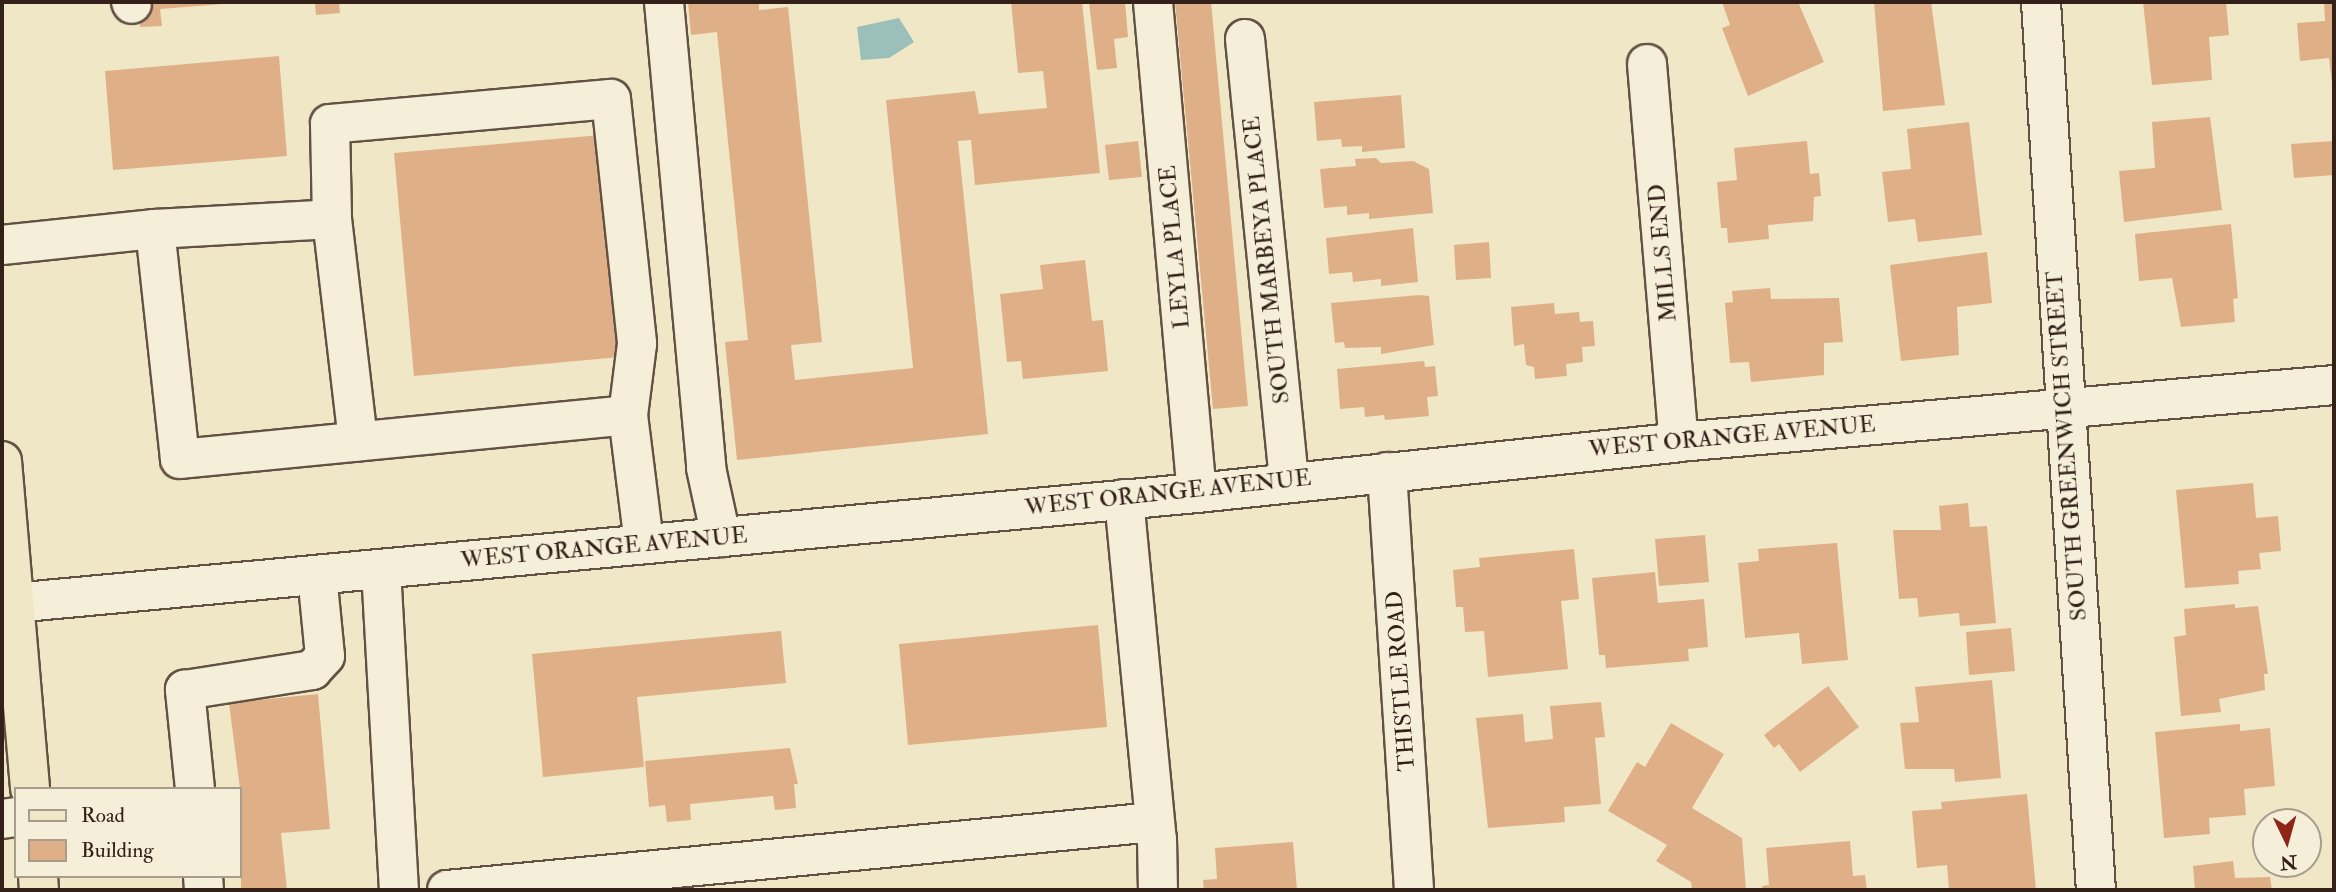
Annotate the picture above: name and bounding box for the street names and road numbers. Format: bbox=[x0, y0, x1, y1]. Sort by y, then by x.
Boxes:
street label: SOUTH MARBEYA PLACE bbox=[1238, 115, 1296, 405]
street label: LEYLA PLACE bbox=[1154, 164, 1196, 330]
street label: MILLS END bbox=[1643, 183, 1683, 323]
street label: SOUTH GREENWICH STREET bbox=[2041, 270, 2093, 622]
street label: WEST ORANGE AVENUE bbox=[1587, 411, 1877, 463]
street label: WEST ORANGE AVENUE bbox=[1023, 464, 1313, 522]
street label: WEST ORANGE AVENUE bbox=[459, 522, 749, 574]
street label: THISTLE ROAD bbox=[1381, 590, 1421, 772]

